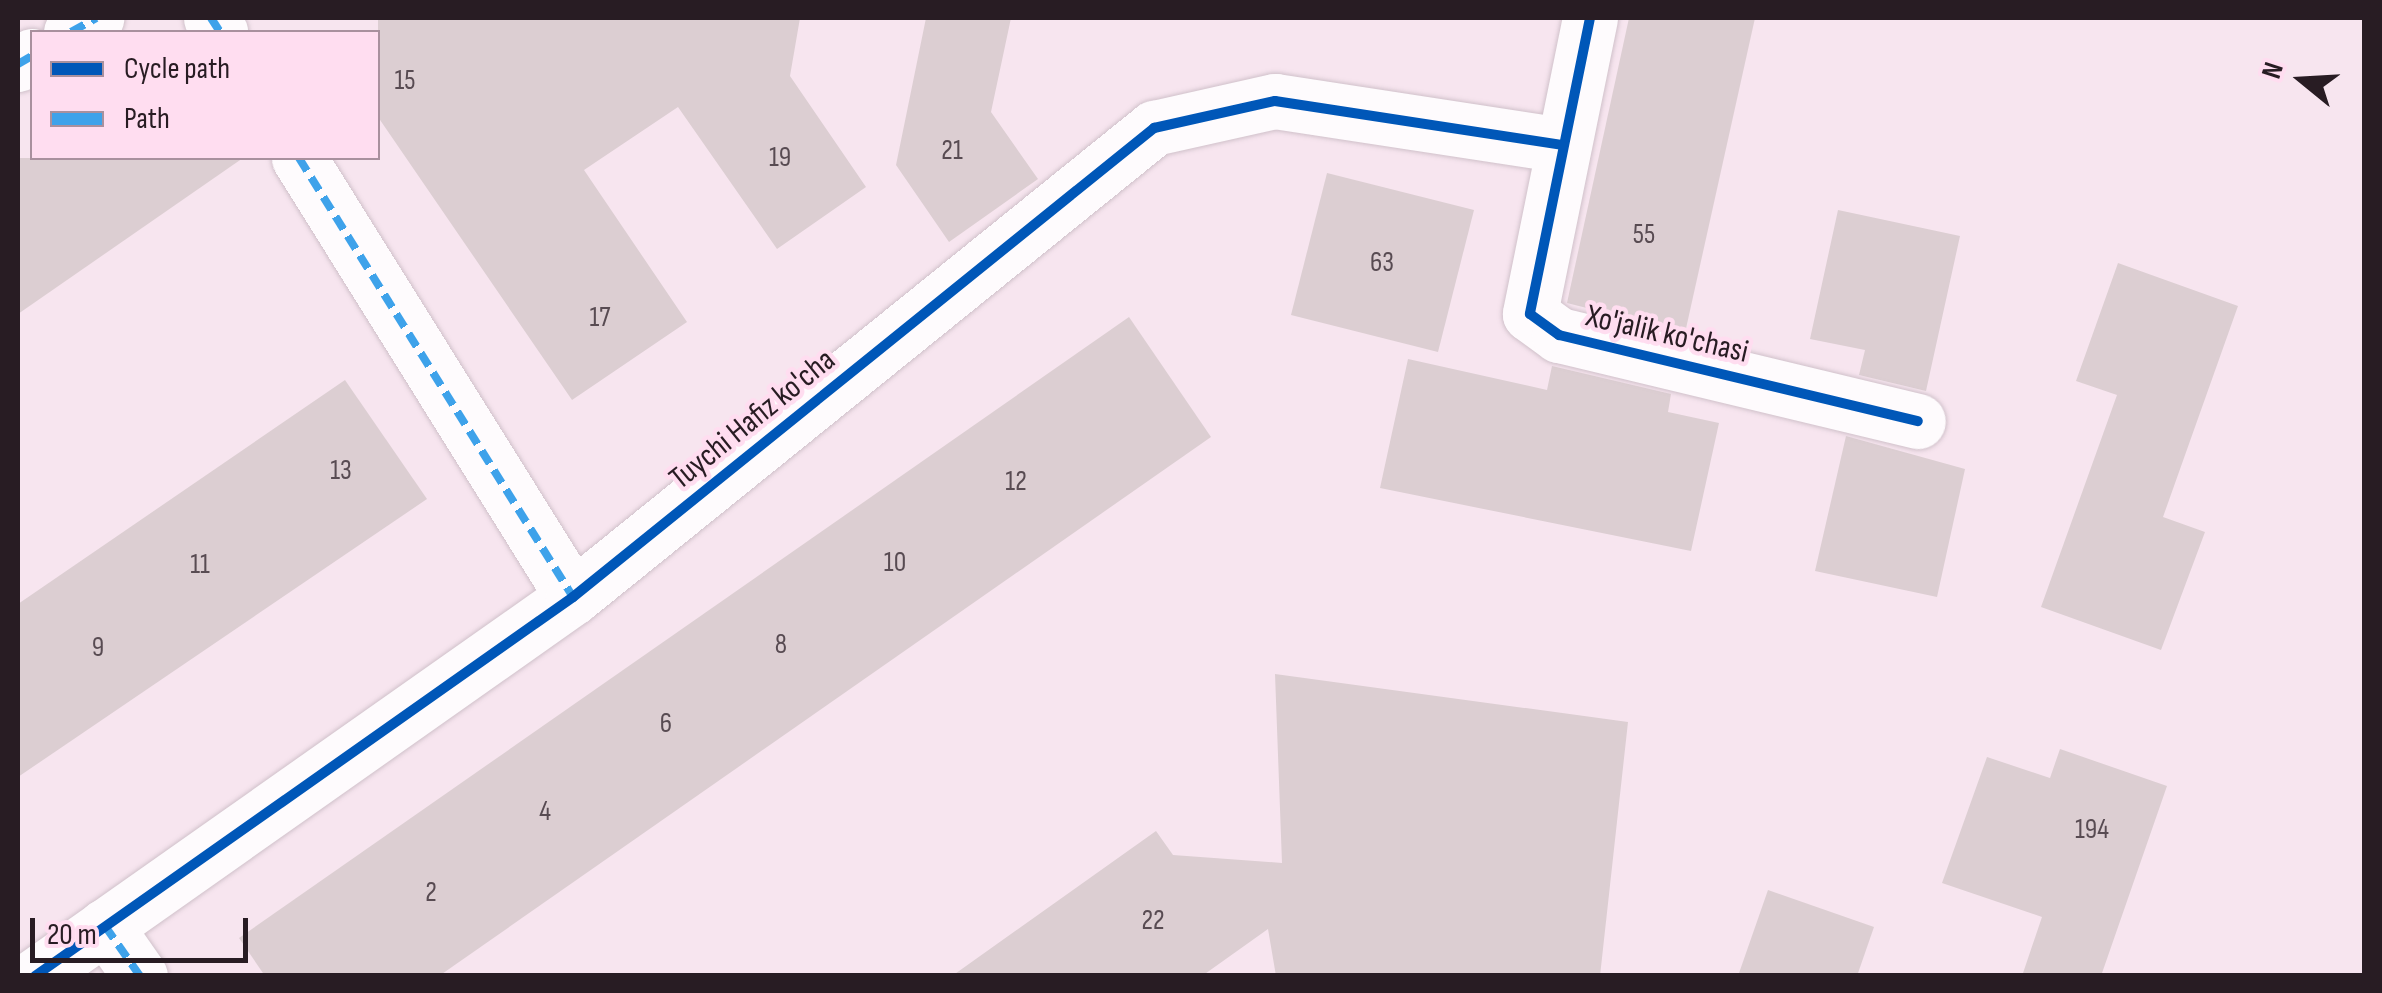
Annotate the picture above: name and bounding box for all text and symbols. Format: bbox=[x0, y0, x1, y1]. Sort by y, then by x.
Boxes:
legend bbox=[30, 30, 380, 160]
north arrow bbox=[2252, 30, 2352, 130]
text: Cycle path bbox=[124, 51, 230, 87]
text: N bbox=[2255, 58, 2291, 83]
house number: 15 bbox=[394, 64, 416, 98]
text: Path bbox=[124, 101, 170, 137]
house number: 21 bbox=[941, 134, 963, 168]
house number: 19 bbox=[769, 141, 791, 175]
house number: 55 bbox=[1633, 218, 1655, 252]
house number: 63 bbox=[1370, 246, 1394, 280]
street label: Xo'jalik ko'chasi bbox=[1582, 298, 1752, 372]
house number: 17 bbox=[590, 301, 610, 335]
street label: Tuychi Hafiz ko'cha bbox=[663, 342, 843, 498]
house number: 13 bbox=[330, 454, 352, 488]
house number: 12 bbox=[1005, 465, 1027, 499]
house number: 10 bbox=[884, 546, 906, 580]
house number: 11 bbox=[190, 548, 210, 582]
house number: 8 bbox=[775, 628, 787, 662]
house number: 9 bbox=[92, 631, 104, 665]
house number: 6 bbox=[660, 707, 672, 741]
house number: 4 bbox=[539, 795, 551, 829]
house number: 194 bbox=[2075, 813, 2109, 847]
house number: 2 bbox=[425, 876, 437, 910]
scale bar bbox=[35, 898, 252, 960]
house number: 22 bbox=[1141, 904, 1165, 938]
text: 20 m bbox=[47, 917, 97, 953]

